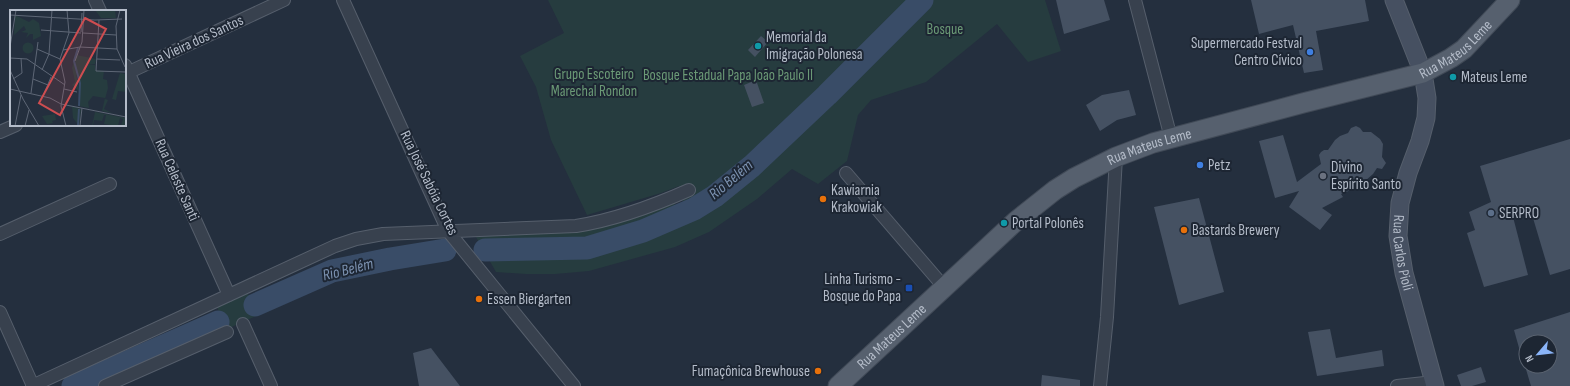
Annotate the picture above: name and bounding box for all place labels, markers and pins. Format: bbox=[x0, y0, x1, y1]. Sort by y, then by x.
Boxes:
place label: Memorial da Imigração Polonesa bbox=[766, 28, 863, 64]
place label: Supermercado Festval Centro Cívico bbox=[1191, 34, 1302, 70]
marker: Memorial da Imigração Polonesa bbox=[753, 41, 763, 51]
marker: Supermercado Festval Centro Cívico bbox=[1305, 47, 1315, 57]
place label: Mateus Leme bbox=[1461, 68, 1527, 86]
marker: Mateus Leme bbox=[1448, 72, 1458, 82]
place label: Petz bbox=[1208, 156, 1231, 175]
place label: Divino Espírito Santo bbox=[1331, 158, 1401, 194]
marker: Petz bbox=[1195, 160, 1205, 170]
marker: Divino Espírito Santo bbox=[1318, 171, 1328, 181]
place label: Kawiarnia Krakowiak bbox=[831, 181, 882, 217]
marker: Kawiarnia Krakowiak bbox=[818, 194, 828, 204]
place label: SERPRO bbox=[1499, 204, 1539, 223]
marker: SERPRO bbox=[1486, 208, 1496, 218]
place label: Portal Polonês bbox=[1012, 214, 1084, 233]
marker: Portal Polonês bbox=[999, 218, 1009, 228]
place label: Bastards Brewery bbox=[1192, 221, 1280, 240]
marker: Bastards Brewery bbox=[1179, 225, 1189, 235]
place label: Linha Turismo - Bosque do Papa bbox=[823, 270, 901, 306]
marker: Linha Turismo - Bosque do Papa bbox=[904, 283, 914, 293]
place label: Essen Biergarten bbox=[487, 290, 571, 309]
marker: Essen Biergarten bbox=[474, 294, 484, 304]
place label: Fumaçônica Brewhouse bbox=[692, 362, 810, 381]
marker: Fumaçônica Brewhouse bbox=[813, 366, 823, 376]

